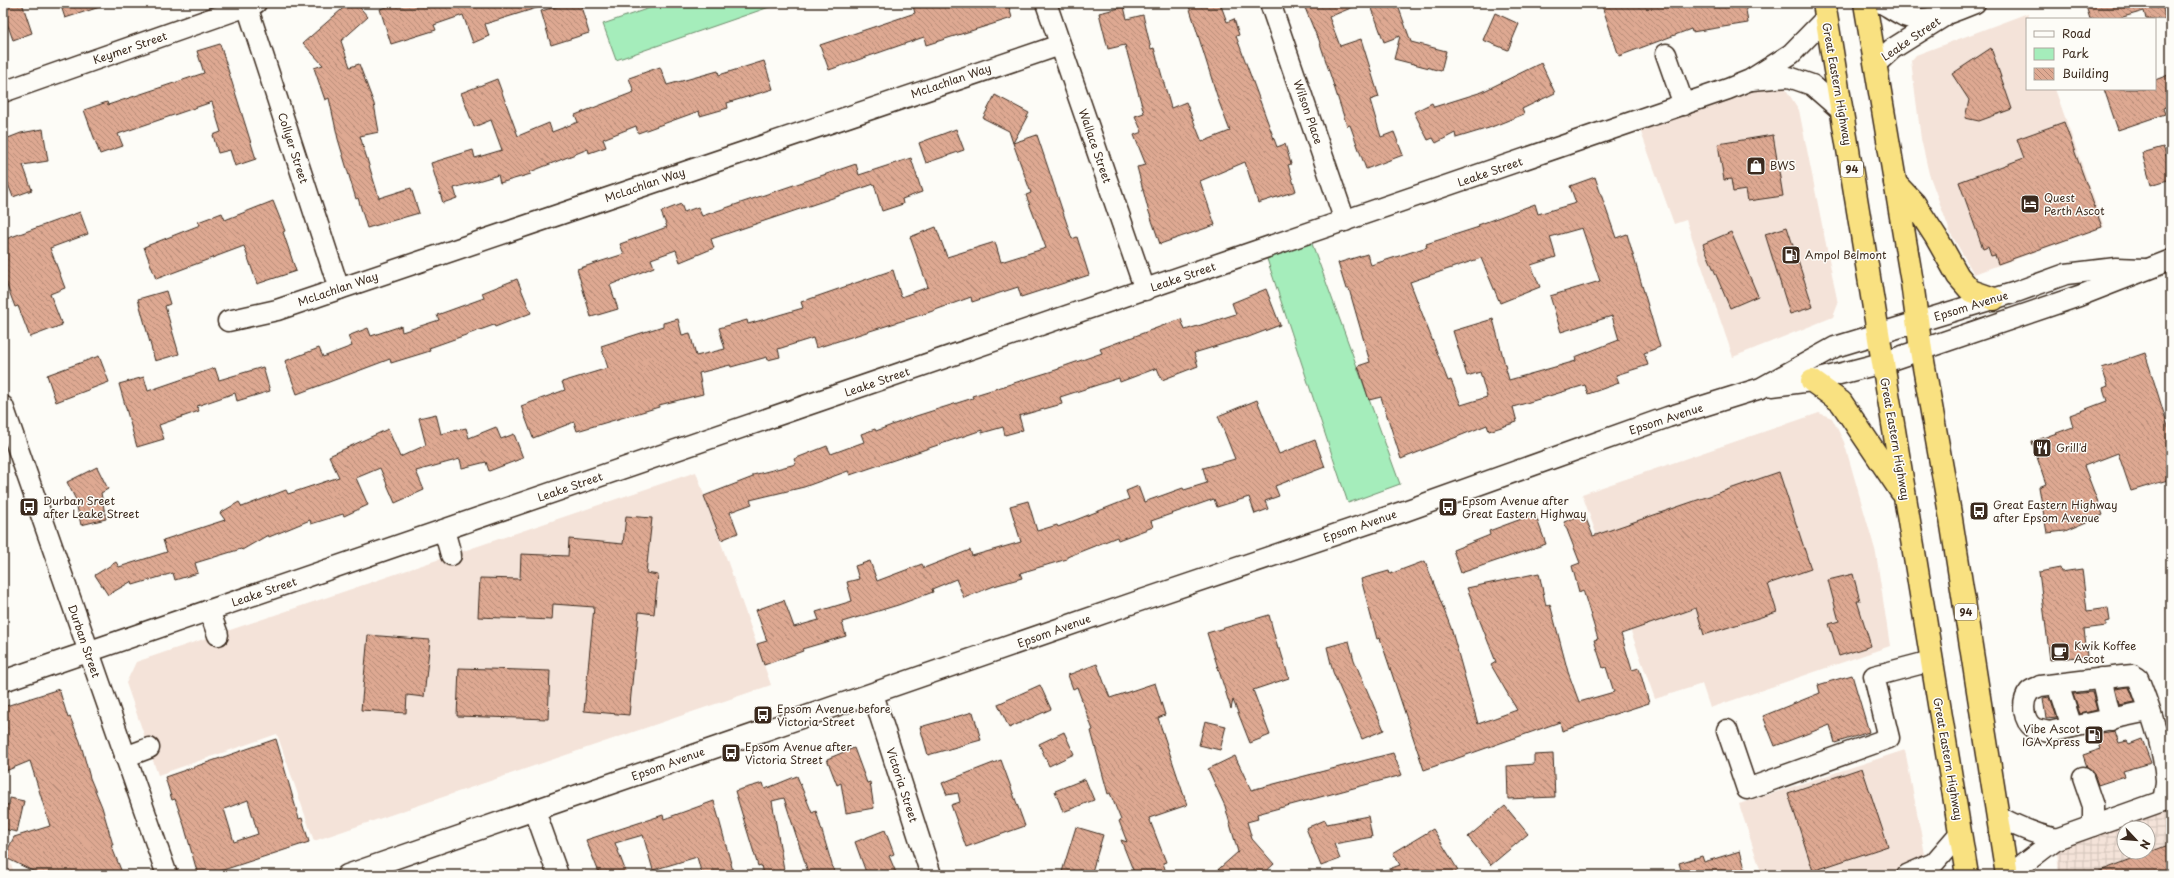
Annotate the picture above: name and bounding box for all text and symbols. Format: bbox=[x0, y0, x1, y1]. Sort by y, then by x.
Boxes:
street label: Leake Street bbox=[1878, 12, 1944, 65]
legend bbox=[2026, 18, 2156, 90]
street label: Great Eastern Highway bbox=[1818, 21, 1857, 147]
text: Road bbox=[2062, 24, 2091, 42]
street label: Keymer Street bbox=[91, 27, 170, 68]
text: Park bbox=[2062, 44, 2089, 62]
street label: McLachlan Way bbox=[908, 59, 993, 102]
text: Building bbox=[2062, 64, 2109, 82]
street label: Wilson Place bbox=[1289, 77, 1328, 147]
street label: Wallace Street bbox=[1075, 106, 1116, 186]
street label: Collyer Street bbox=[274, 110, 313, 186]
street label: Leake Street bbox=[1455, 152, 1525, 191]
shop icon: BWS bbox=[1745, 155, 1767, 177]
place label: BWS bbox=[1770, 157, 1795, 174]
road number: 94 bbox=[1841, 161, 1863, 177]
street label: McLachlan Way bbox=[602, 163, 687, 206]
place label: Quest Perth Ascot bbox=[2044, 189, 2105, 219]
hotel icon: Quest Perth Ascot bbox=[2019, 193, 2041, 215]
fuel station icon: Ampol Belmont bbox=[1780, 244, 1802, 266]
place label: Ampol Belmont bbox=[1805, 246, 1887, 263]
street label: Leake Street bbox=[1148, 257, 1218, 296]
street label: McLachlan Way bbox=[295, 267, 380, 310]
street label: Epsom Avenue bbox=[1932, 286, 2010, 325]
street label: Leake Street bbox=[842, 362, 912, 401]
street label: Great Eastern Highway bbox=[1876, 376, 1915, 502]
street label: Epsom Avenue bbox=[1627, 398, 1705, 438]
restaurant icon: Grill'd bbox=[2031, 437, 2053, 459]
place label: Grill'd bbox=[2056, 439, 2087, 456]
street label: Leake Street bbox=[535, 467, 605, 506]
place label: Durban Sreet after Leake Street bbox=[43, 492, 140, 522]
place label: Epsom Avenue after Great Eastern Highway bbox=[1462, 492, 1586, 522]
bus stop icon: Durban Sreet after Leake Street bbox=[18, 496, 40, 518]
bus stop icon: Epsom Avenue after Great Eastern Highway bbox=[1437, 496, 1459, 518]
place label: Great Eastern Highway after Epsom Avenue bbox=[1993, 496, 2117, 526]
bus stop icon: Great Eastern Highway after Epsom Avenue bbox=[1968, 500, 1990, 522]
street label: Epsom Avenue bbox=[1321, 505, 1399, 546]
street label: Leake Street bbox=[229, 572, 299, 611]
street label: Durban Street bbox=[64, 602, 105, 680]
road number: 94 bbox=[1955, 604, 1977, 620]
street label: Epsom Avenue bbox=[1015, 609, 1093, 652]
place label: Kwik Koffee Ascot bbox=[2074, 637, 2136, 667]
cafe icon: Kwik Koffee Ascot bbox=[2049, 641, 2071, 663]
street label: Great Eastern Highway bbox=[1929, 696, 1968, 822]
place label: Epsom Avenue before Victoria Street bbox=[777, 700, 891, 730]
bus stop icon: Epsom Avenue before Victoria Street bbox=[752, 704, 774, 726]
place label: Vibe Ascot IGA Xpress bbox=[2022, 720, 2080, 750]
fuel station icon: Vibe Ascot IGA Xpress bbox=[2083, 724, 2105, 746]
place label: Epsom Avenue after Victoria Street bbox=[745, 738, 852, 768]
street label: Epsom Avenue bbox=[629, 742, 707, 785]
bus stop icon: Epsom Avenue after Victoria Street bbox=[720, 742, 742, 764]
street label: Victoria Street bbox=[882, 745, 923, 825]
north arrow bbox=[2116, 820, 2156, 860]
text: N bbox=[2136, 837, 2155, 853]

